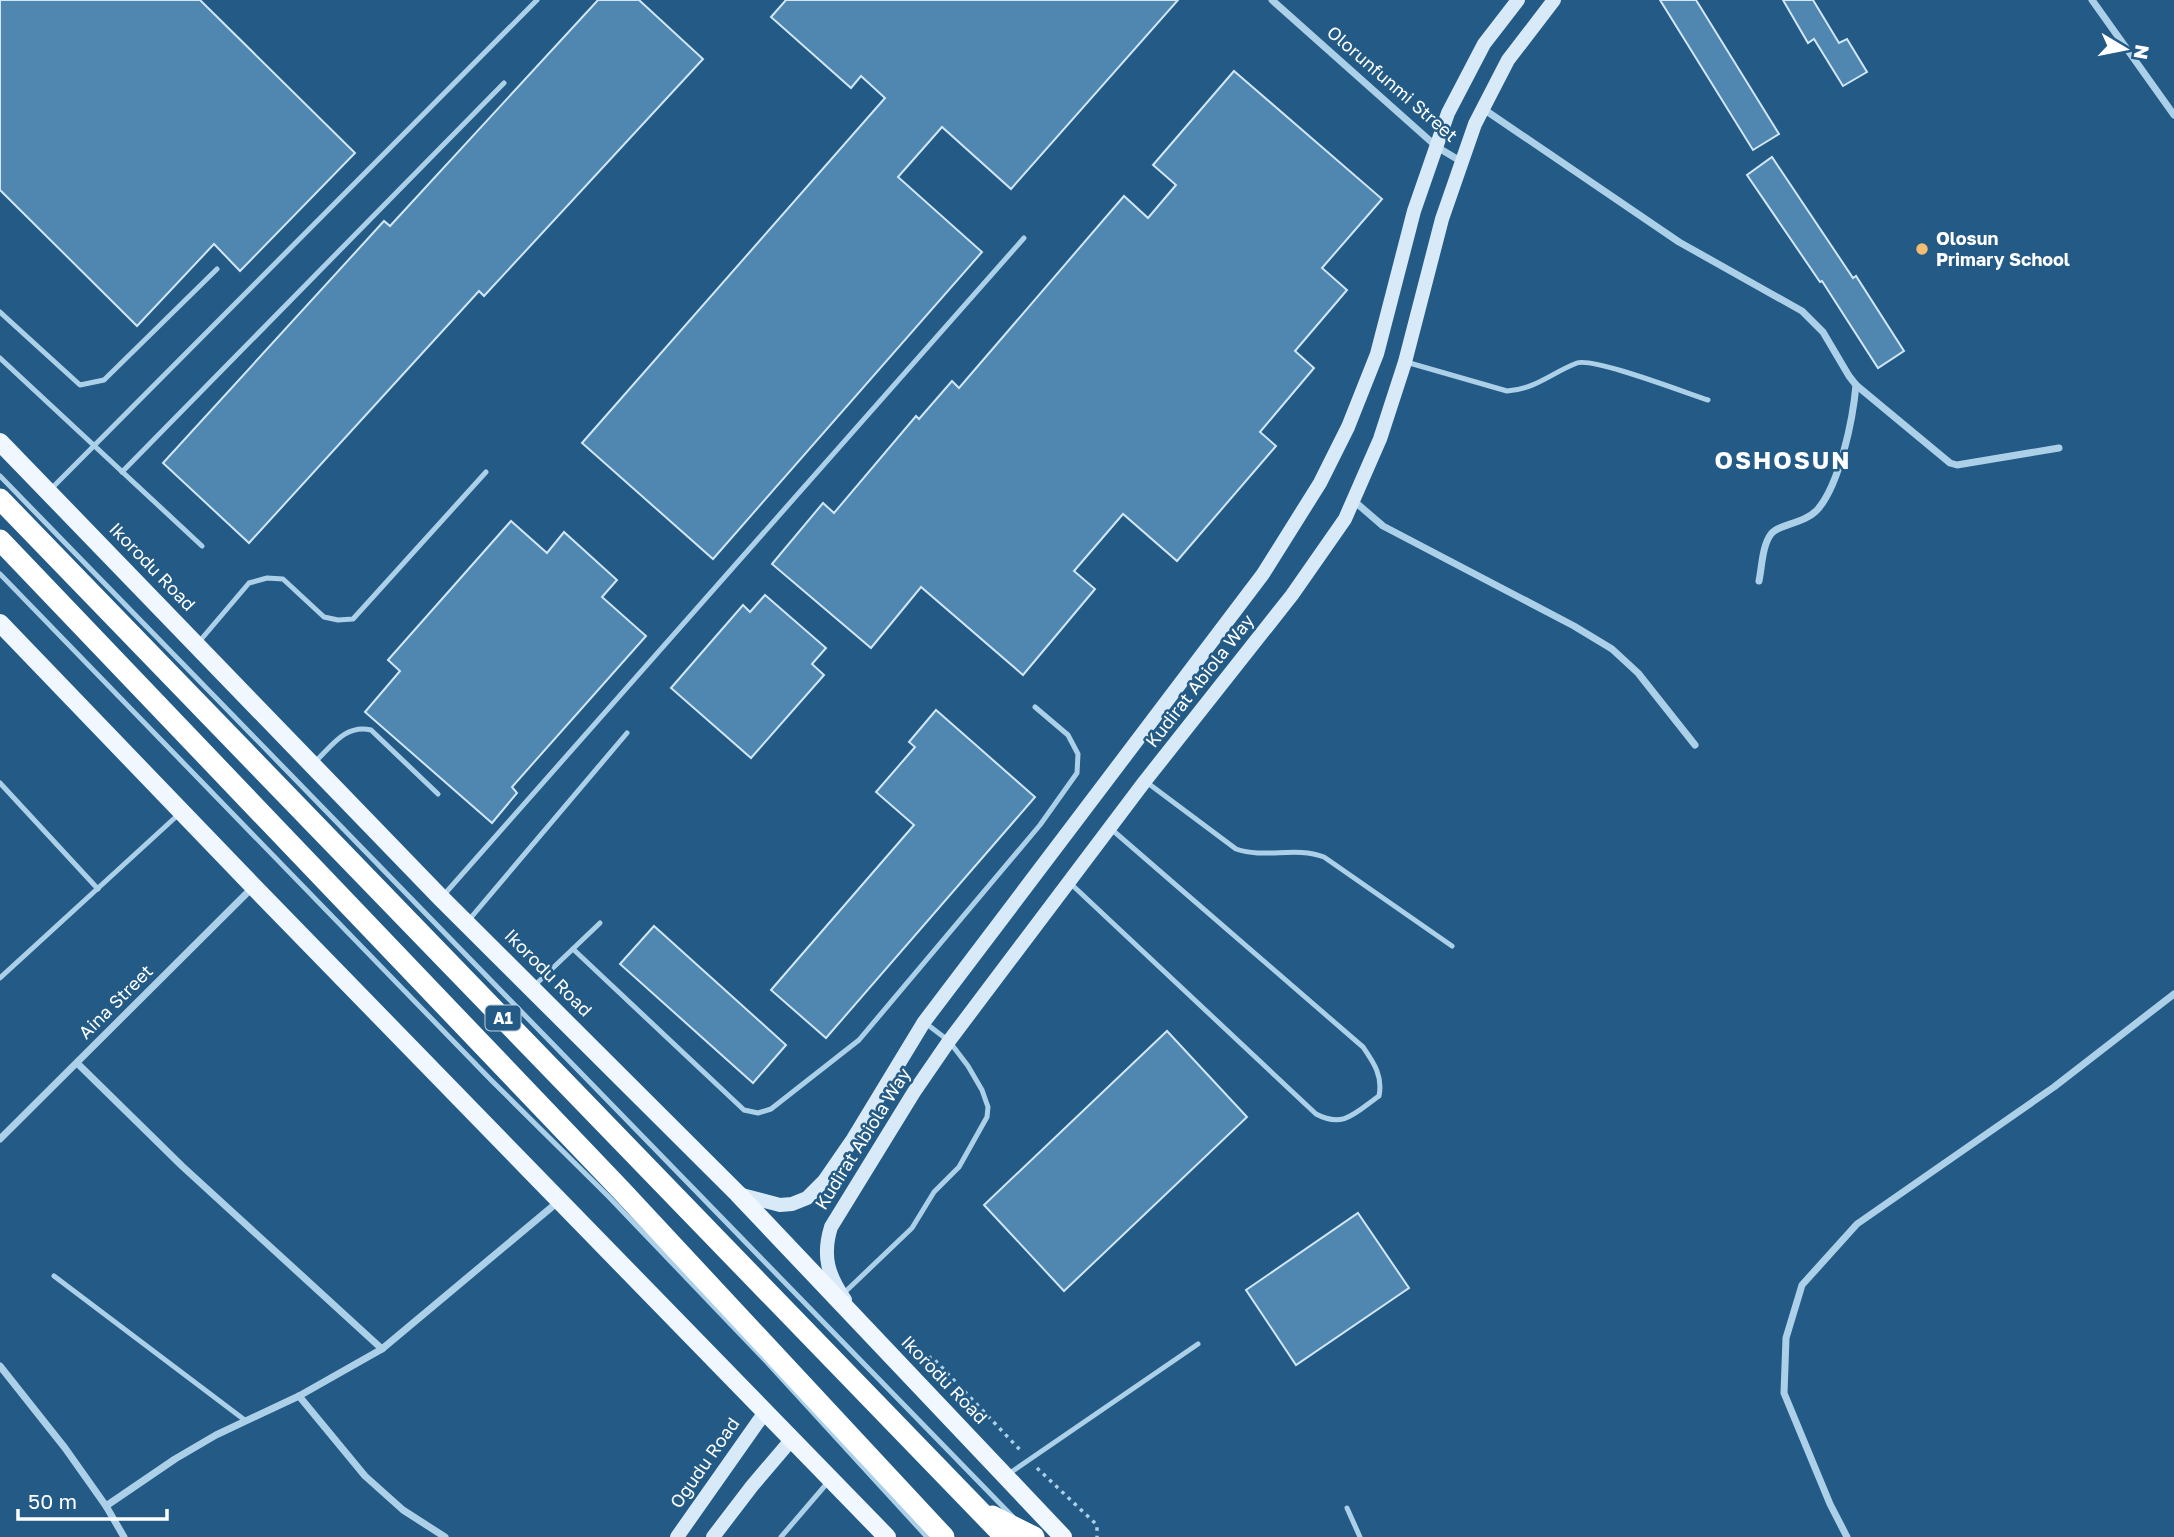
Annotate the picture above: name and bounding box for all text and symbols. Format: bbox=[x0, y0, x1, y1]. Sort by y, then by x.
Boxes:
north arrow bbox=[2090, 14, 2160, 84]
street label: Olorunfunmi Street bbox=[1323, 21, 1462, 146]
text: N bbox=[2130, 43, 2155, 61]
place label: Olosun Primary School bbox=[1936, 227, 2070, 270]
marker: Olosun Primary School bbox=[1914, 241, 1930, 257]
district label: OSHOSUN bbox=[1714, 445, 1852, 474]
street label: Ikorodu Road bbox=[105, 517, 200, 615]
street label: Kudirat Abiola Way bbox=[1140, 609, 1258, 751]
street label: Ikorodu Road bbox=[500, 924, 597, 1021]
street label: Aina Street bbox=[74, 960, 157, 1043]
road number: A1 bbox=[486, 1006, 520, 1030]
street label: Kudirat Abiola Way bbox=[810, 1064, 915, 1213]
street label: Ikorodu Road bbox=[897, 1330, 992, 1428]
street label: Ogudu Road bbox=[665, 1413, 744, 1512]
scale bar bbox=[18, 1478, 166, 1522]
text: 50 m bbox=[28, 1488, 77, 1514]

